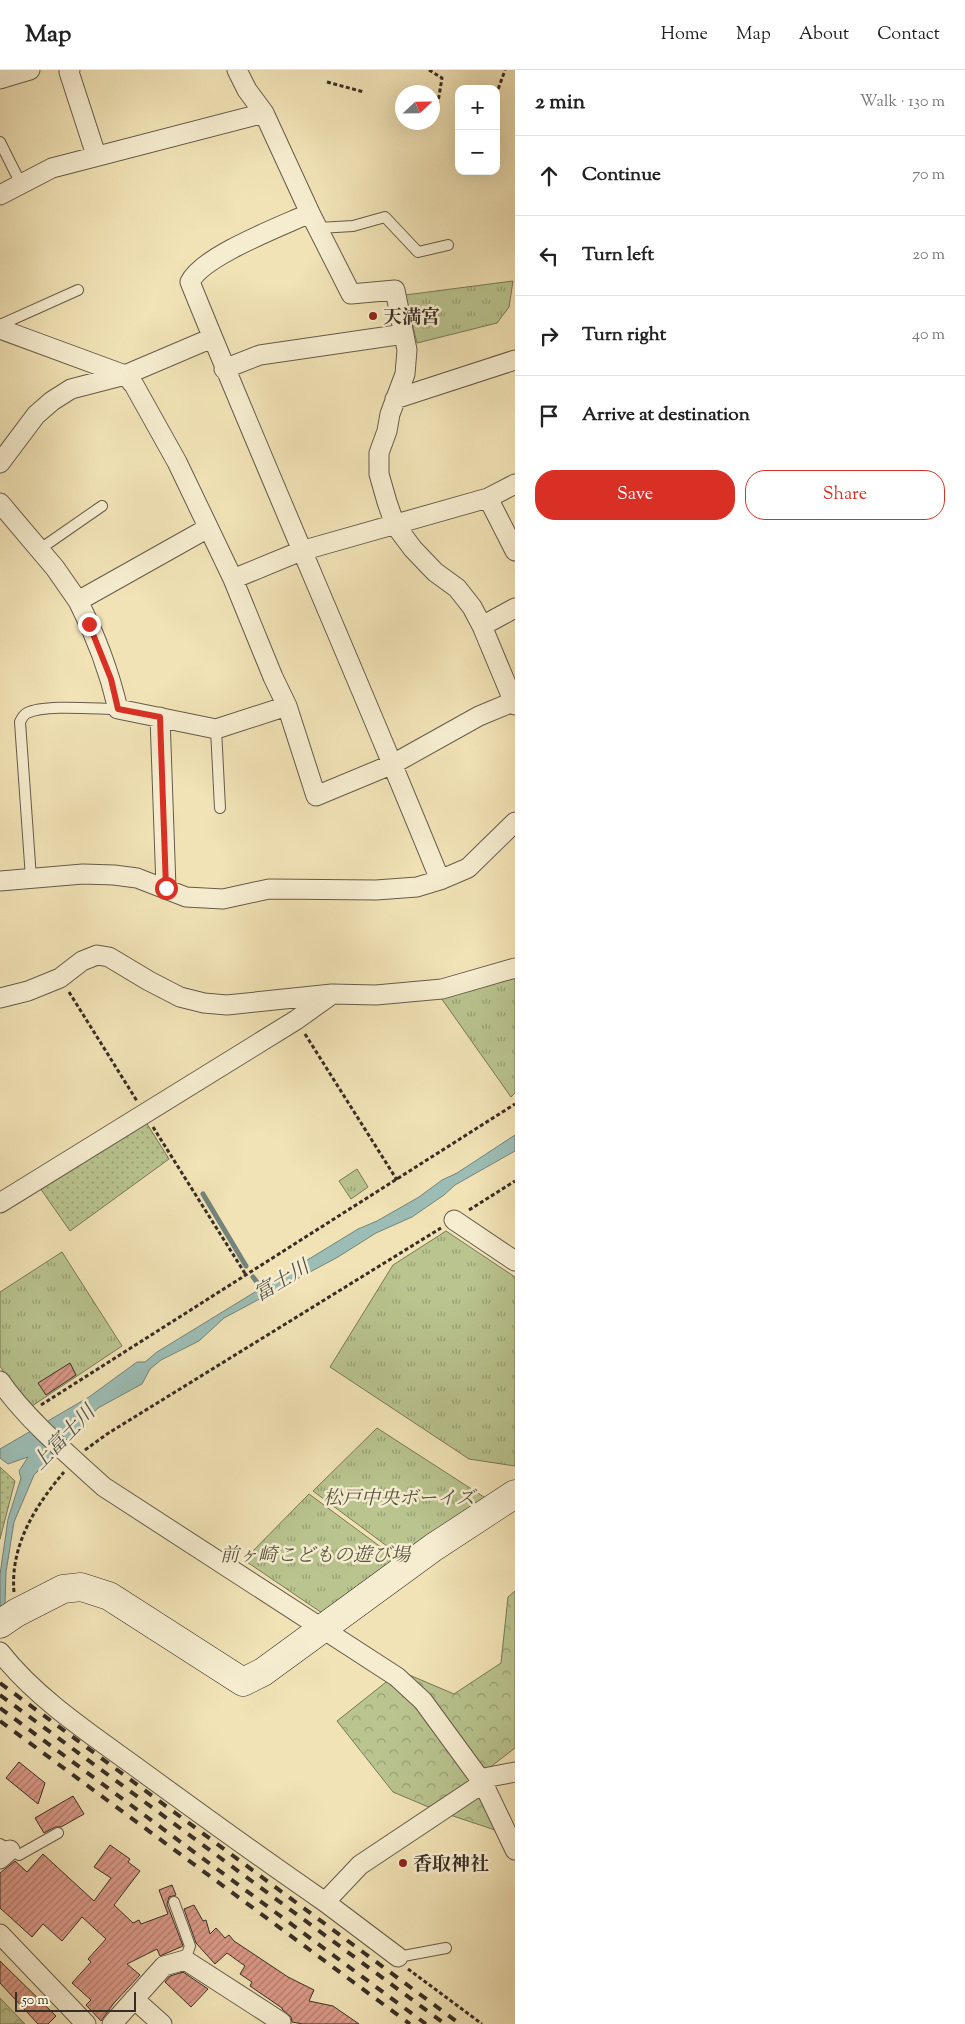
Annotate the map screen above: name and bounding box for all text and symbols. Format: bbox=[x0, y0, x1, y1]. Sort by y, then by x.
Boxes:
text: Map bbox=[25, 18, 71, 52]
text: Home bbox=[661, 22, 708, 48]
text: Map bbox=[736, 22, 771, 48]
text: About bbox=[799, 22, 849, 48]
text: Contact bbox=[877, 22, 940, 48]
north arrow bbox=[395, 85, 440, 130]
map controls bbox=[455, 85, 500, 175]
button: + bbox=[455, 85, 500, 130]
text: 2 min bbox=[535, 88, 585, 118]
text: Walk · 130 m bbox=[860, 91, 945, 114]
button: − bbox=[455, 130, 500, 175]
icon: ahead bbox=[535, 162, 563, 190]
text: Continue bbox=[582, 162, 661, 189]
text: 70 m bbox=[912, 164, 945, 187]
icon: left bbox=[535, 242, 563, 270]
text: Turn left bbox=[582, 242, 654, 269]
text: 20 m bbox=[912, 244, 945, 267]
place label: 天満宮 bbox=[383, 305, 440, 332]
marker: 天満宮 bbox=[367, 310, 379, 322]
icon: right bbox=[535, 322, 563, 350]
text: Turn right bbox=[582, 322, 666, 349]
text: 40 m bbox=[912, 324, 945, 347]
icon: arrive bbox=[535, 402, 563, 430]
text: Arrive at destination bbox=[582, 402, 750, 429]
button: Save bbox=[535, 470, 735, 520]
button: Share bbox=[745, 470, 945, 520]
route end bbox=[78, 613, 101, 636]
route start bbox=[155, 877, 178, 900]
water label: 富士川 bbox=[249, 1253, 317, 1310]
water label: 上富士川 bbox=[27, 1398, 104, 1478]
park label: 松戸中央ボーイズ bbox=[323, 1486, 478, 1513]
park label: 前ヶ崎こどもの遊び場 bbox=[220, 1543, 412, 1570]
place label: 香取神社 bbox=[413, 1852, 489, 1879]
marker: 香取神社 bbox=[397, 1857, 409, 1869]
scale bar bbox=[15, 1989, 136, 2012]
text: 50 m bbox=[22, 1991, 49, 2011]

